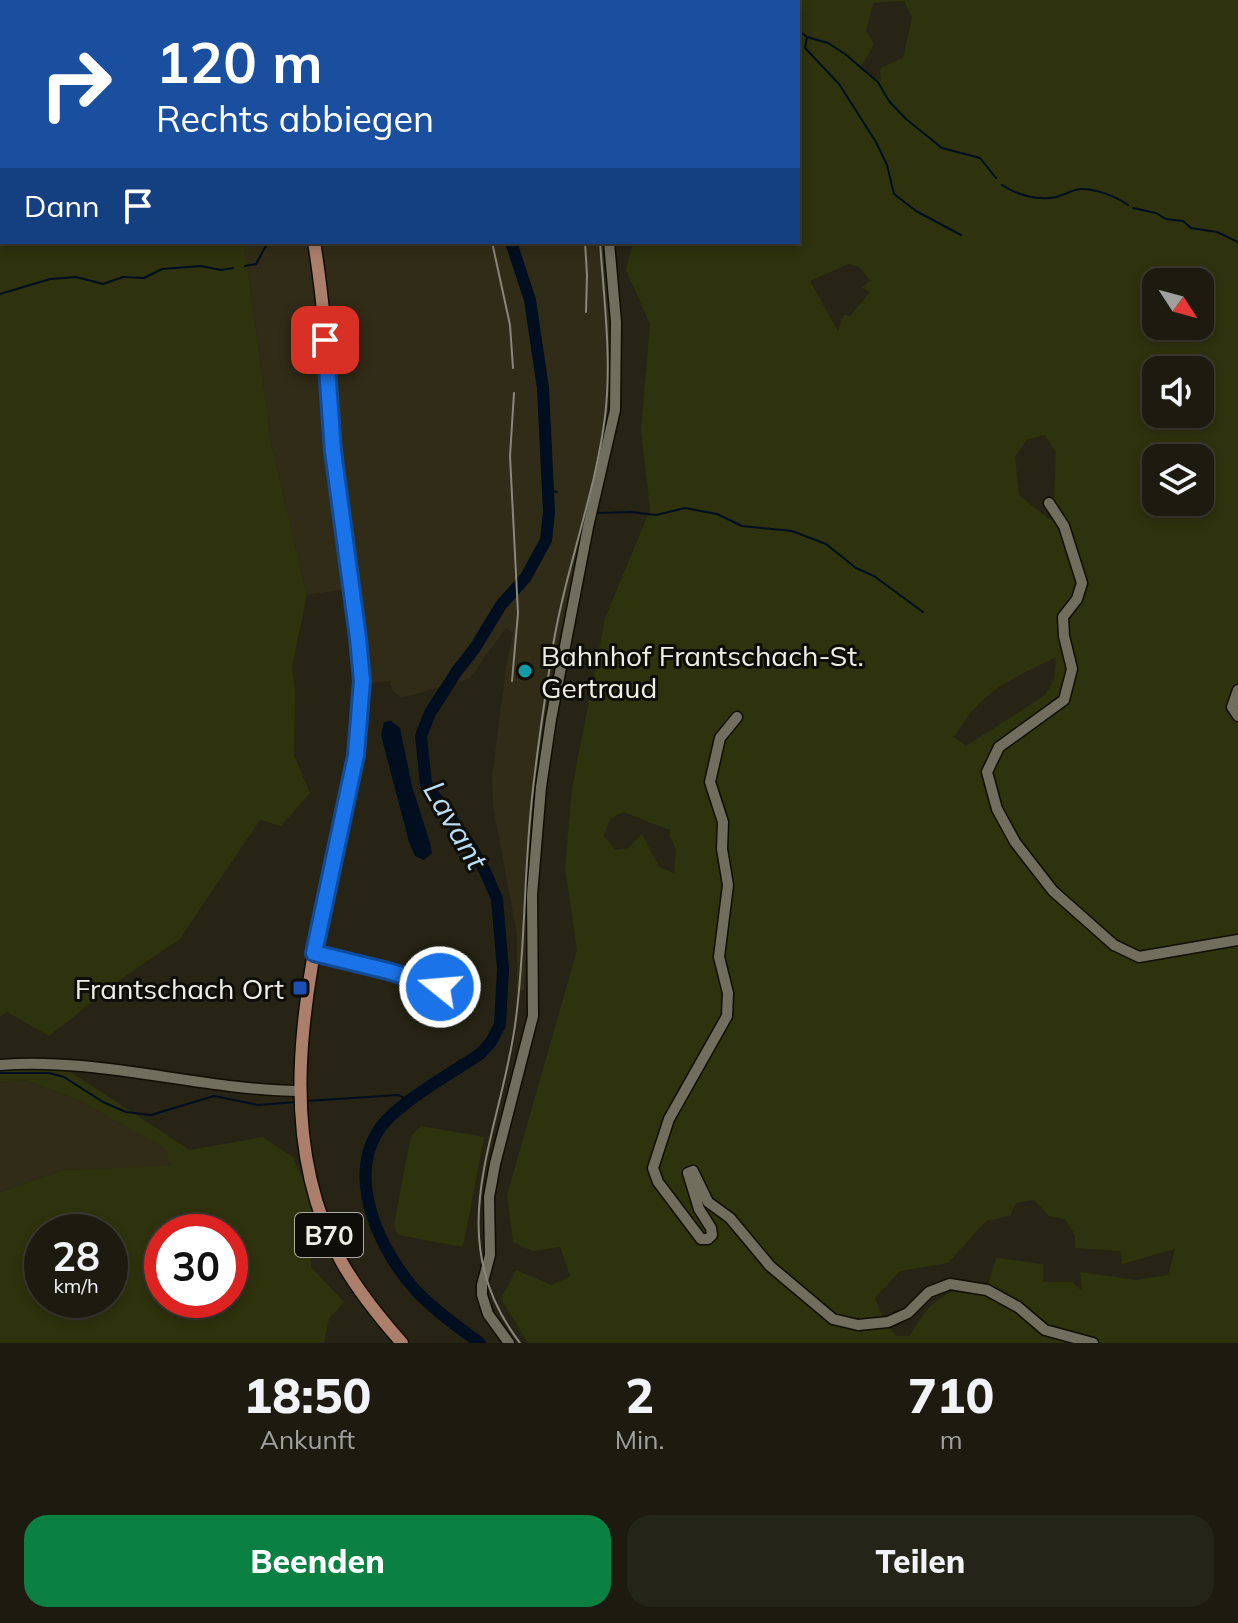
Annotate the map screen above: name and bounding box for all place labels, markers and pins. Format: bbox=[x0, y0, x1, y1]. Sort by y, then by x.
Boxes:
pin bbox=[291, 306, 359, 374]
place label: Bahnhof Frantschach-St. Gertraud bbox=[541, 638, 864, 705]
marker: Bahnhof Frantschach-St. Gertraud bbox=[516, 662, 534, 680]
place label: Frantschach Ort bbox=[75, 971, 284, 1006]
marker: Frantschach Ort bbox=[291, 979, 309, 997]

